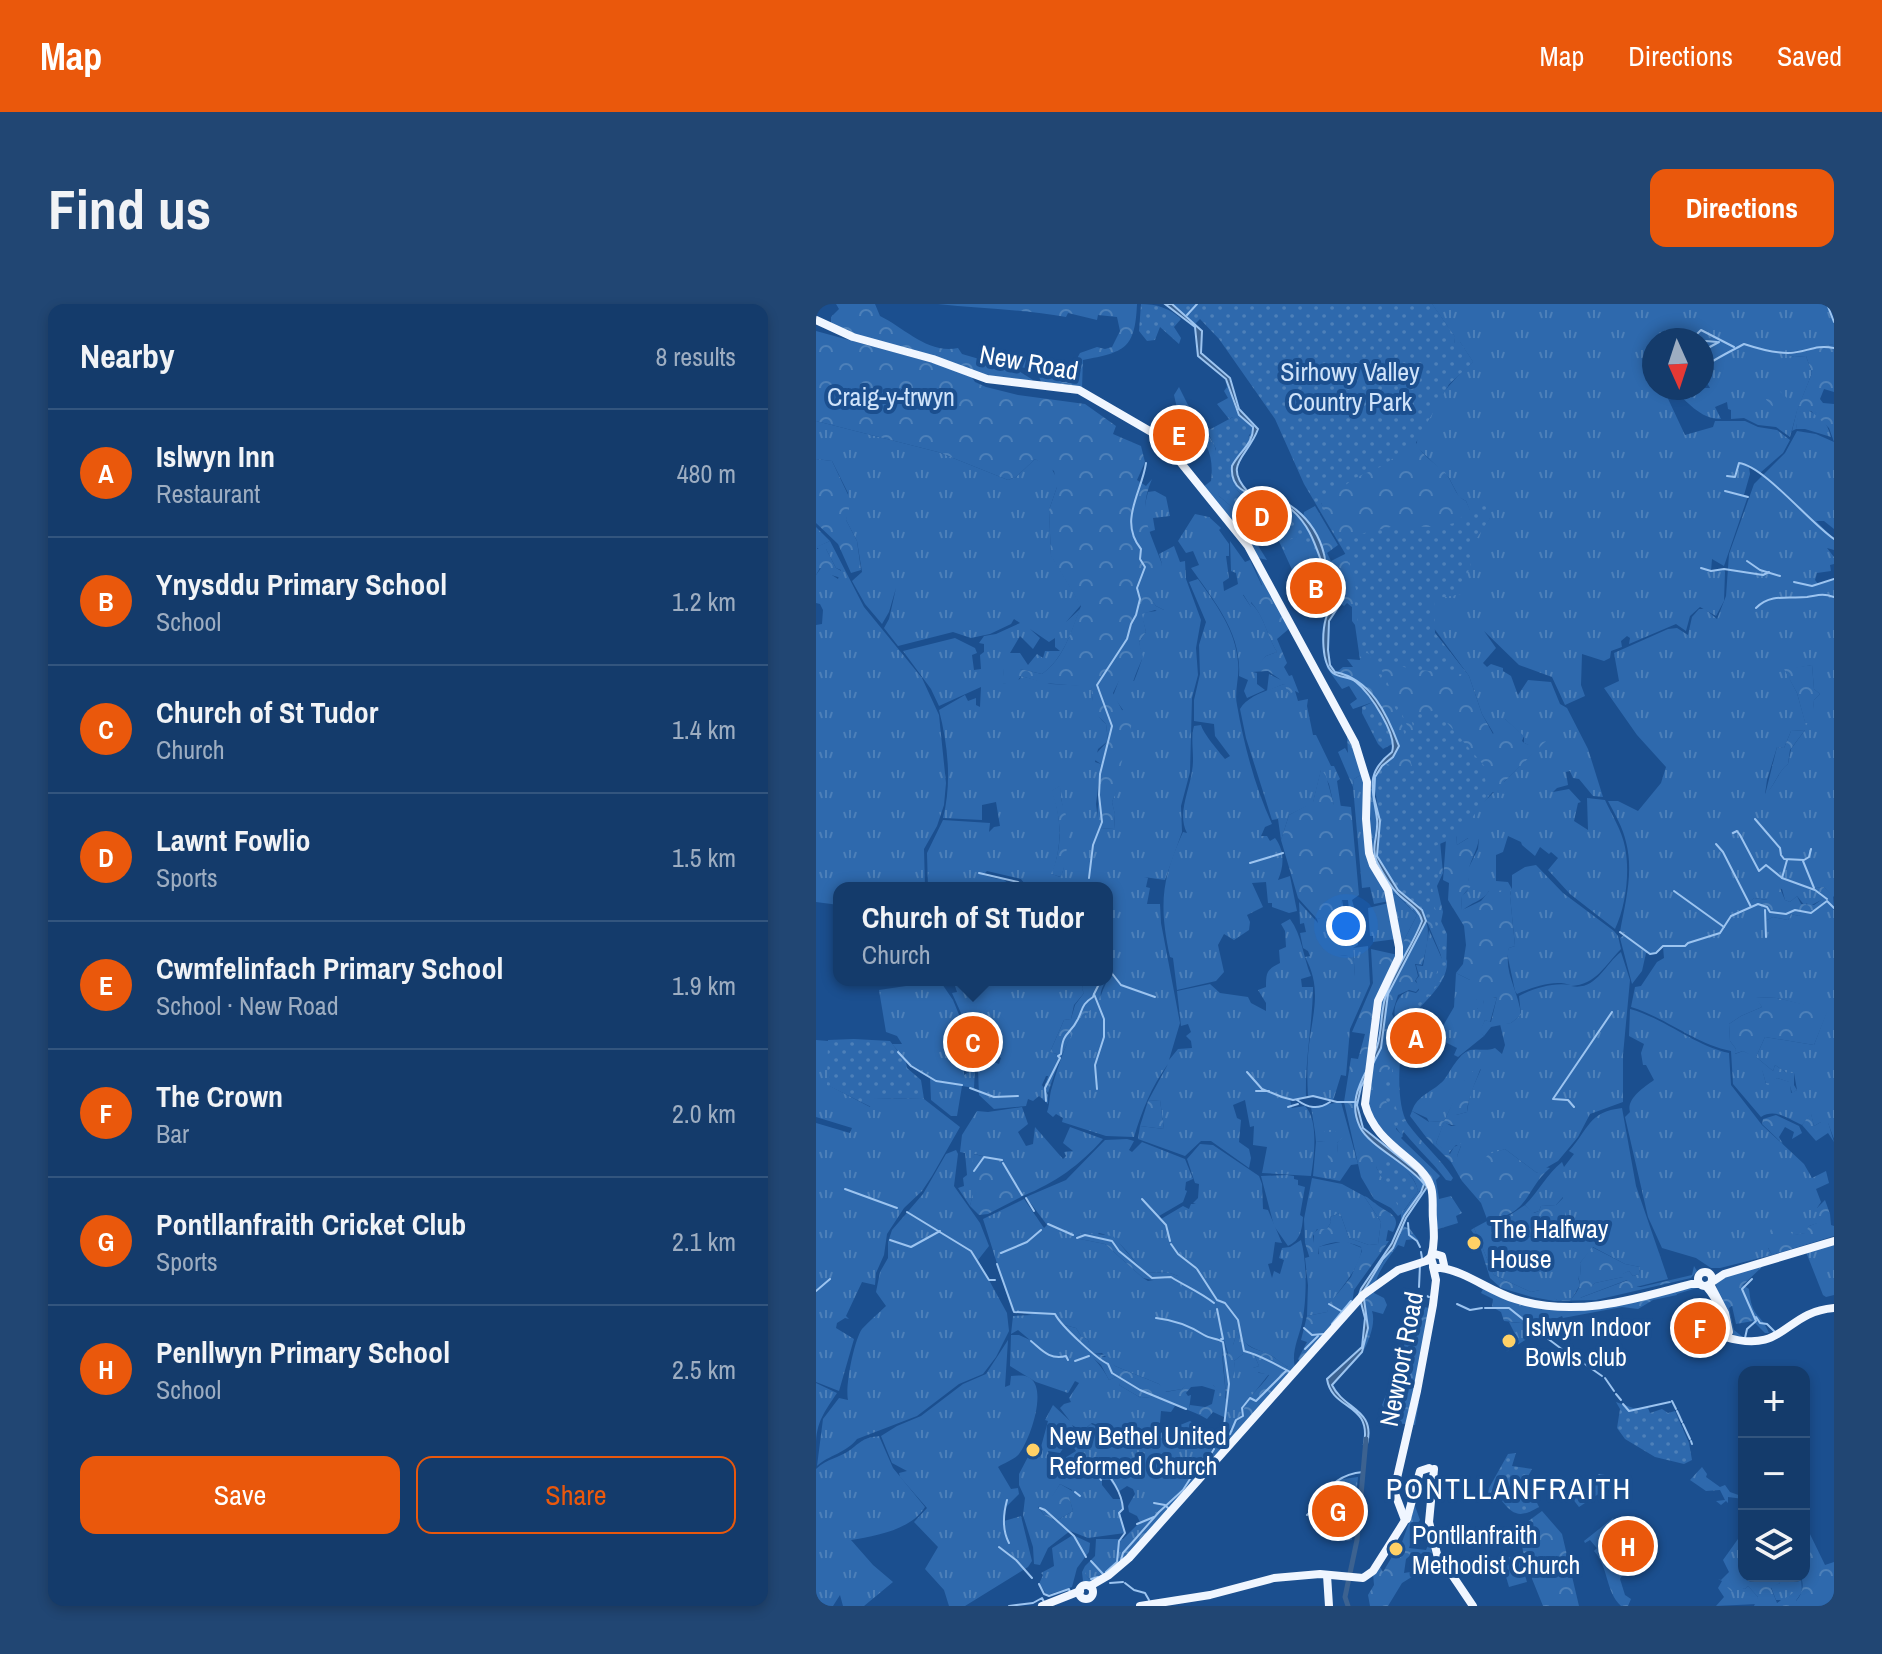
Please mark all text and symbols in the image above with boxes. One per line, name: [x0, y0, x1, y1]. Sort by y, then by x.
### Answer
text: Map: [40, 31, 102, 82]
text: Map: [1540, 37, 1584, 75]
text: Directions: [1628, 37, 1733, 75]
text: Saved: [1777, 37, 1842, 75]
button: Directions: [1650, 169, 1834, 247]
text: Find us: [48, 171, 211, 246]
north arrow: [1642, 328, 1714, 400]
text: Nearby: [80, 333, 175, 379]
street label: New Road: [977, 336, 1081, 388]
text: 8 results: [655, 339, 736, 374]
park label: Sirhowy Valley Country Park: [1280, 354, 1420, 419]
park label: Craig-y-trwyn: [827, 379, 955, 414]
pin: E: [1153, 405, 1205, 465]
text: Islwyn Inn: [156, 436, 275, 476]
text: A: [98, 456, 114, 491]
text: 480 m: [677, 456, 736, 491]
text: Restaurant: [156, 476, 260, 511]
pin: D: [1236, 486, 1288, 546]
pin: B: [1290, 558, 1342, 618]
text: Ynysddu Primary School: [156, 564, 447, 604]
text: B: [98, 584, 114, 619]
text: 1.2 km: [672, 584, 736, 619]
text: School: [156, 604, 221, 639]
text: Church of St Tudor: [156, 692, 378, 732]
text: C: [98, 712, 114, 747]
text: 1.4 km: [672, 712, 736, 747]
text: Church: [156, 732, 225, 767]
text: Lawnt Fowlio: [156, 820, 311, 860]
text: D: [98, 840, 114, 875]
text: 1.5 km: [672, 840, 736, 875]
text: Sports: [156, 860, 218, 895]
popup: [833, 882, 1113, 986]
text: Church of St Tudor: [862, 897, 1084, 937]
your location: [1326, 906, 1366, 946]
text: Church: [862, 937, 931, 972]
text: Cwmfelinfach Primary School: [156, 948, 503, 988]
text: E: [99, 968, 113, 1003]
text: 1.9 km: [672, 968, 736, 1003]
text: School · New Road: [156, 988, 339, 1023]
pin: A: [1390, 1008, 1442, 1068]
pin: C: [947, 1012, 999, 1072]
text: The Crown: [156, 1076, 283, 1116]
text: F: [99, 1096, 113, 1131]
text: 2.0 km: [672, 1096, 736, 1131]
text: Bar: [156, 1116, 189, 1151]
text: Pontllanfraith Cricket Club: [156, 1204, 466, 1244]
place label: The Halfway House: [1490, 1211, 1609, 1276]
text: G: [98, 1224, 114, 1259]
text: 2.1 km: [672, 1224, 736, 1259]
marker: The Halfway House: [1465, 1234, 1483, 1252]
text: Sports: [156, 1244, 218, 1279]
street label: Newport Road: [1371, 1289, 1431, 1429]
pin: F: [1674, 1298, 1726, 1358]
place label: Islwyn Indoor Bowls club: [1525, 1309, 1651, 1374]
text: Penllwyn Primary School: [156, 1332, 450, 1372]
marker: Islwyn Indoor Bowls club: [1500, 1332, 1518, 1350]
text: H: [98, 1352, 114, 1387]
text: 2.5 km: [672, 1352, 736, 1387]
map controls: [1738, 1366, 1810, 1582]
button: +: [1738, 1366, 1810, 1438]
text: School: [156, 1372, 221, 1407]
place label: New Bethel United Reformed Church: [1049, 1418, 1227, 1483]
button: −: [1738, 1438, 1810, 1510]
marker: New Bethel United Reformed Church: [1024, 1441, 1042, 1459]
button: Save: [80, 1456, 400, 1534]
button: Share: [416, 1456, 736, 1534]
district label: PONTLLANFRAITH: [1386, 1468, 1632, 1508]
pin: G: [1312, 1481, 1364, 1541]
button: layers: [1738, 1510, 1810, 1582]
pin: H: [1602, 1516, 1654, 1576]
place label: Pontllanfraith Methodist Church: [1412, 1517, 1580, 1582]
marker: Pontllanfraith Methodist Church: [1387, 1540, 1405, 1558]

